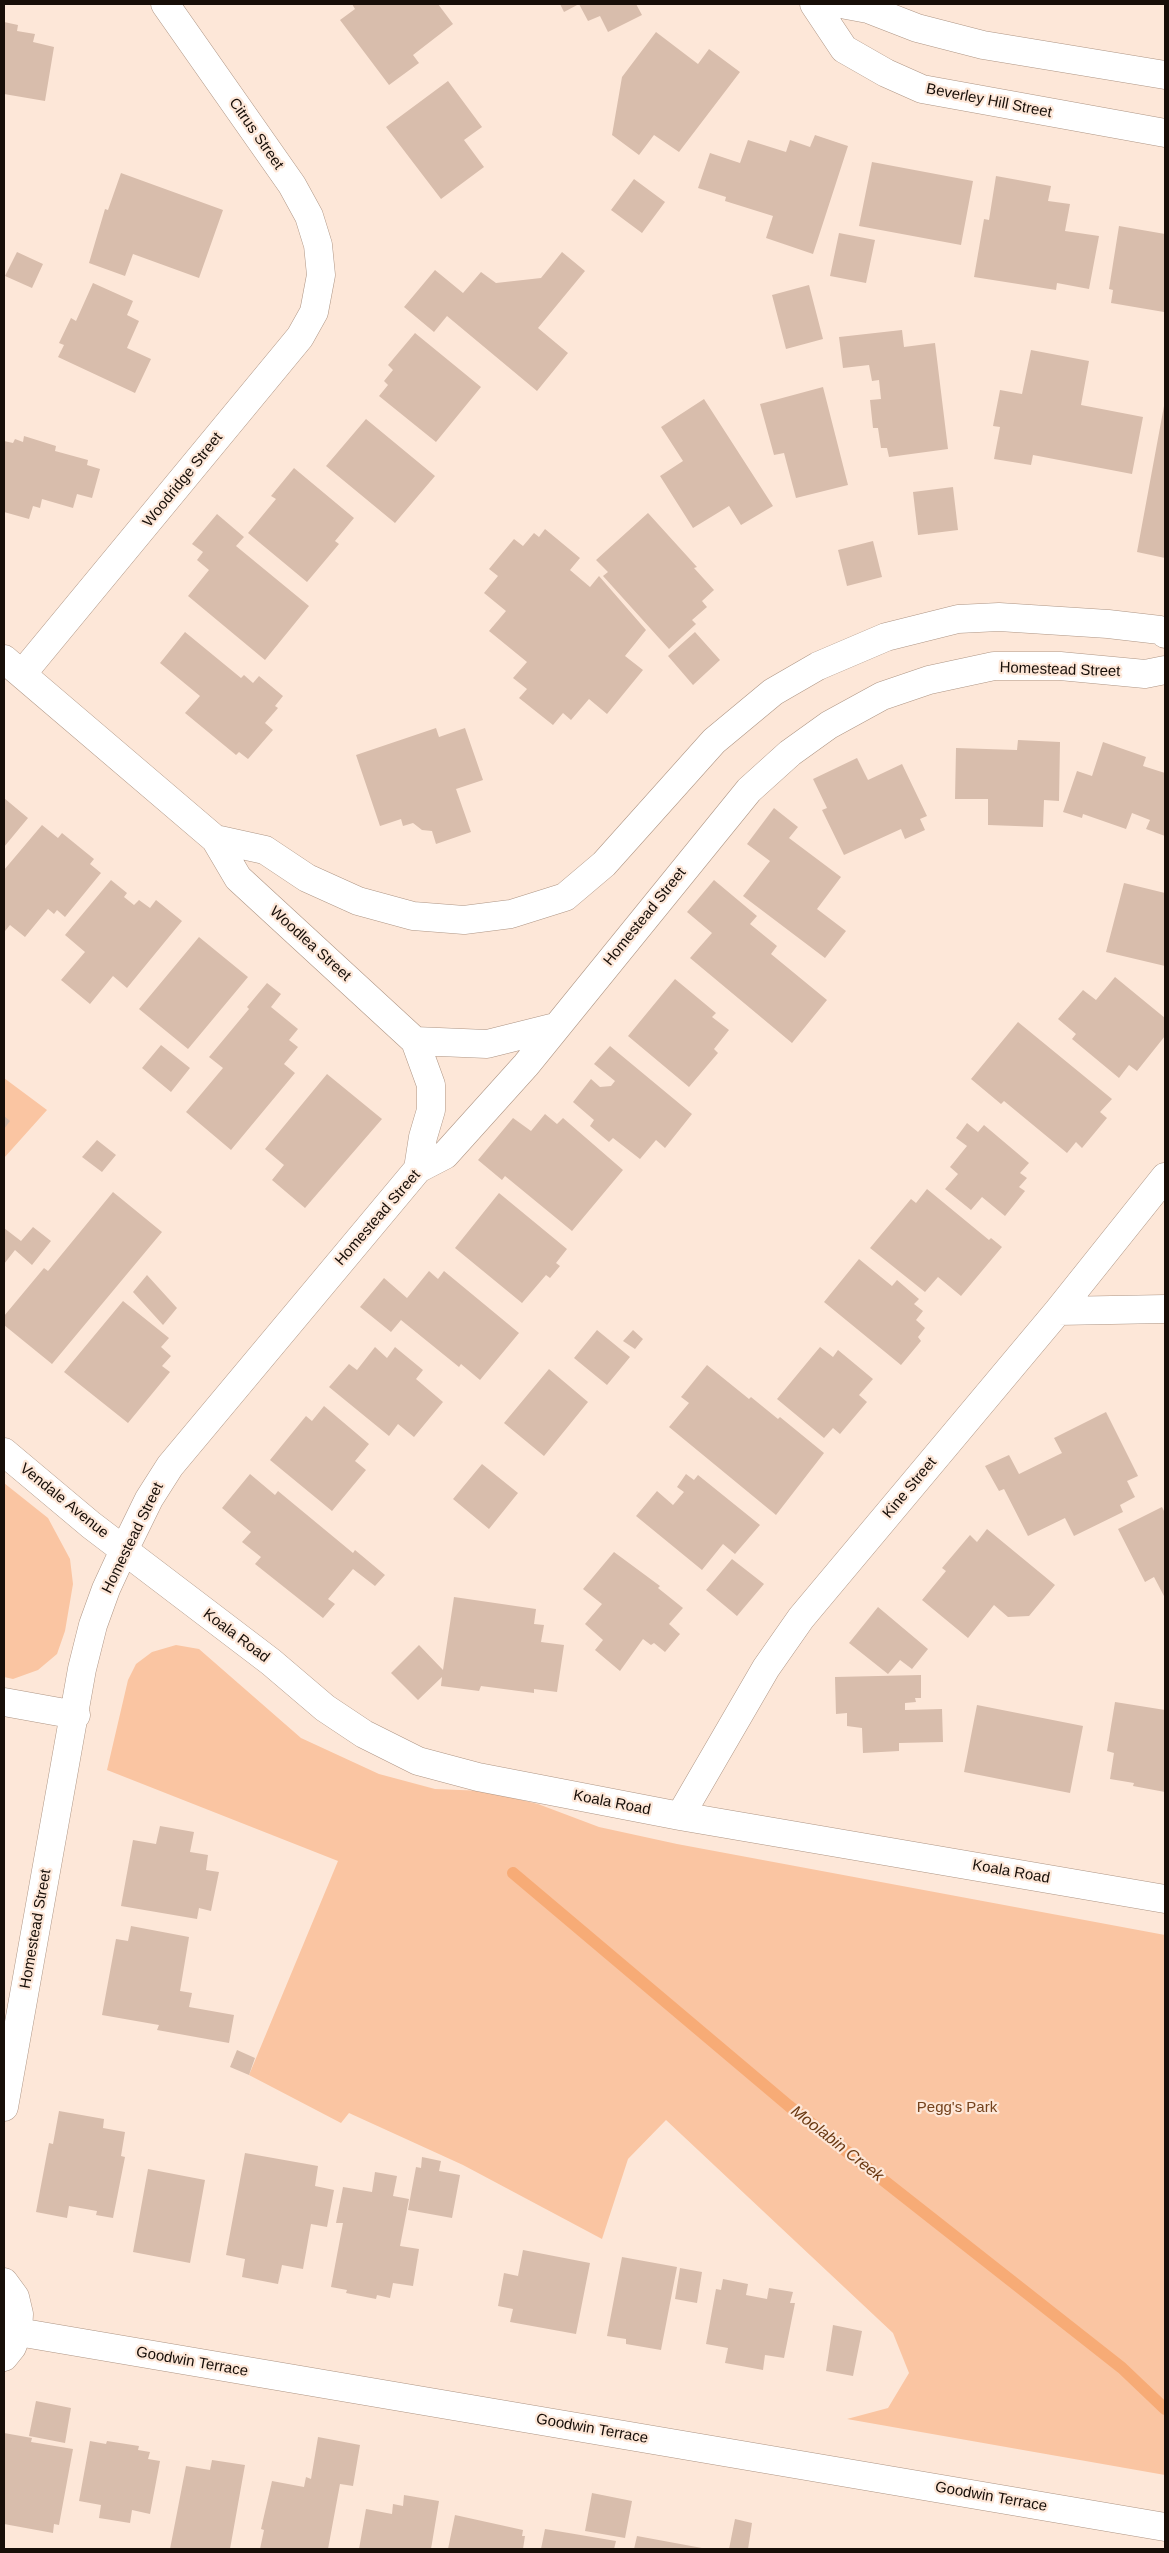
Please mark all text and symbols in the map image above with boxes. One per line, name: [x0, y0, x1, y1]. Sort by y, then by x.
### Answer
street label: Beverley Hill Street: [925, 80, 1053, 122]
street label: Citrus Street: [225, 95, 287, 173]
street label: Woodridge Street: [139, 429, 227, 531]
street label: Homestead Street: [999, 659, 1121, 681]
street label: Homestead Street: [600, 864, 690, 970]
street label: Woodlea Street: [266, 903, 354, 985]
street label: Homestead Street: [332, 1166, 424, 1270]
street label: Kine Street: [879, 1454, 941, 1522]
street label: Vendale Avenue: [16, 1460, 112, 1542]
street label: Homestead Street: [98, 1480, 168, 1596]
street label: Koala Road: [199, 1605, 273, 1667]
street label: Koala Road: [572, 1787, 652, 1819]
street label: Koala Road: [971, 1856, 1051, 1888]
street label: Homestead Street: [17, 1868, 55, 1990]
park label: Pegg's Park: [917, 2099, 997, 2117]
water label: Moolabin Creek: [787, 2102, 887, 2186]
street label: Goodwin Terrace: [135, 2343, 249, 2381]
street label: Goodwin Terrace: [535, 2410, 649, 2448]
street label: Goodwin Terrace: [934, 2478, 1048, 2516]

